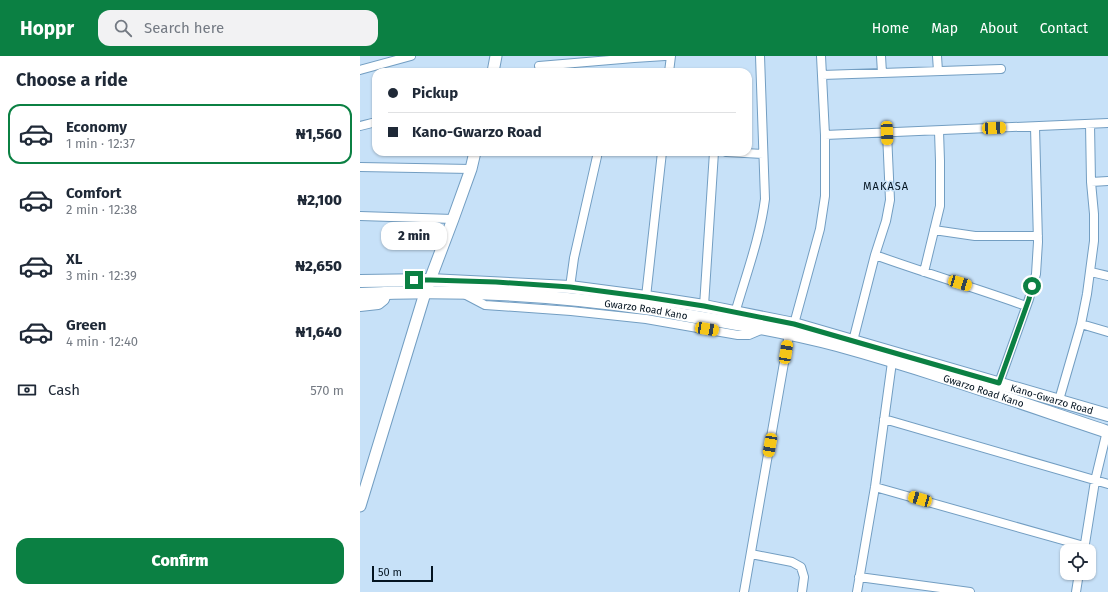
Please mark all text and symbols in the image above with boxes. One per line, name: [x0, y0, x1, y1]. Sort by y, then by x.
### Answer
search box: [98, 10, 378, 46]
text: Hoppr: [20, 17, 74, 40]
icon: search: [112, 17, 134, 39]
text: Search here: [144, 19, 224, 37]
text: Home: [872, 20, 909, 37]
text: Map: [931, 20, 958, 37]
text: About: [980, 20, 1018, 37]
text: Contact: [1040, 20, 1088, 37]
text: Choose a ride: [16, 69, 128, 91]
text: Pickup: [412, 84, 458, 102]
icon: car: [18, 116, 54, 152]
text: Economy: [66, 118, 127, 136]
car: [881, 121, 893, 145]
car: [982, 121, 1006, 135]
text: Kano-Gwarzo Road: [412, 123, 542, 141]
text: ₦1,560: [296, 125, 342, 143]
text: 1 min · 12:37: [66, 136, 135, 151]
district label: MAKASA: [863, 180, 909, 193]
icon: car: [18, 182, 54, 218]
text: Comfort: [66, 184, 122, 202]
text: ₦2,100: [297, 191, 342, 209]
text: 2 min · 12:38: [66, 202, 137, 217]
callout: 2 min: [381, 222, 447, 250]
text: 2 min: [398, 228, 430, 243]
icon: car: [18, 248, 54, 284]
text: XL: [66, 250, 82, 268]
text: ₦2,650: [295, 257, 342, 275]
text: 3 min · 12:39: [66, 268, 137, 283]
route end: [405, 271, 423, 289]
car: [947, 274, 973, 292]
route start: [1023, 277, 1041, 295]
street label: Gwarzo Road Kano: [604, 298, 689, 323]
icon: car: [18, 314, 54, 350]
text: Green: [66, 316, 106, 334]
car: [694, 321, 720, 337]
text: ₦1,640: [296, 323, 342, 341]
text: 4 min · 12:40: [66, 334, 138, 349]
car: [778, 339, 794, 365]
street label: Gwarzo Road Kano: [942, 372, 1025, 410]
icon: cash: [16, 379, 38, 401]
text: Cash: [48, 381, 80, 399]
street label: Kano-Gwarzo Road: [1009, 382, 1095, 417]
text: 570 m: [310, 383, 344, 398]
car: [762, 432, 778, 458]
car: [907, 490, 933, 508]
button: Confirm: [16, 538, 344, 584]
map controls: [1060, 544, 1096, 580]
button: locate: [1060, 544, 1096, 580]
scale bar: [372, 564, 433, 583]
text: 50 m: [378, 566, 402, 579]

